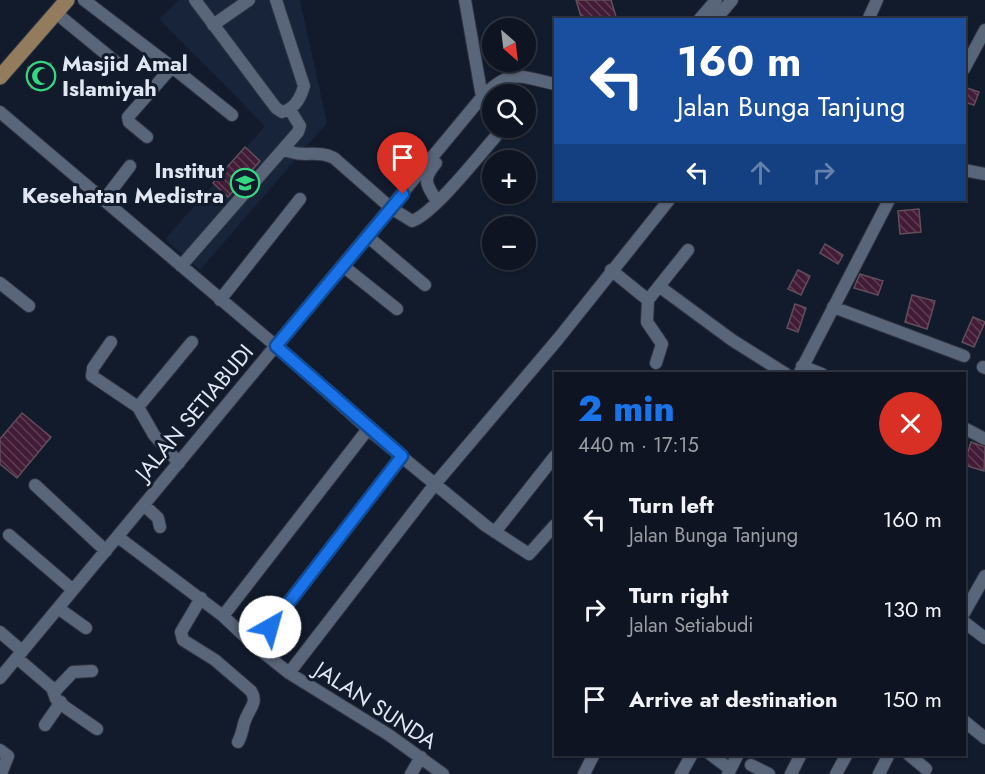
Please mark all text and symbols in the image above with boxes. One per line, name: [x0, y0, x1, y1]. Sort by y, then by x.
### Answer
north arrow: [482, 18, 536, 72]
map controls: [482, 18, 536, 270]
text: 160 m: [677, 31, 801, 92]
icon: left: [578, 42, 656, 120]
place label: Masjid Amal Islamiyah: [62, 47, 188, 104]
mosque icon: Masjid Amal Islamiyah: [25, 60, 57, 92]
button: search: [482, 84, 536, 138]
text: Jalan Bunga Tanjung: [677, 87, 905, 126]
pin: [377, 132, 428, 194]
icon: arrive: [386, 141, 419, 174]
button: +: [482, 150, 536, 204]
place label: Institut Kesehatan Medistra: [22, 154, 224, 211]
icon: left: [681, 156, 714, 189]
icon: ahead: [744, 156, 777, 189]
icon: right: [807, 156, 840, 189]
school or university icon: Institut Kesehatan Medistra: [229, 167, 261, 199]
button: −: [482, 216, 536, 270]
street label: JALAN SETIABUDI: [125, 337, 261, 489]
text: 2 min: [578, 382, 675, 434]
button: close: [879, 392, 942, 455]
text: 440 m · 17:15: [578, 431, 699, 460]
text: Turn left: [629, 489, 714, 521]
icon: left: [578, 503, 611, 536]
text: 160 m: [882, 503, 942, 535]
text: Jalan Bunga Tanjung: [629, 521, 798, 550]
text: Turn right: [629, 579, 729, 611]
icon: right: [578, 593, 611, 626]
text: 130 m: [883, 593, 942, 625]
position arrow: [238, 595, 302, 659]
text: Jalan Setiabudi: [629, 611, 754, 640]
street label: JALAN SUNDA: [306, 652, 444, 757]
icon: arrive: [578, 683, 611, 716]
text: Arrive at destination: [629, 683, 838, 715]
text: 150 m: [883, 683, 942, 715]

